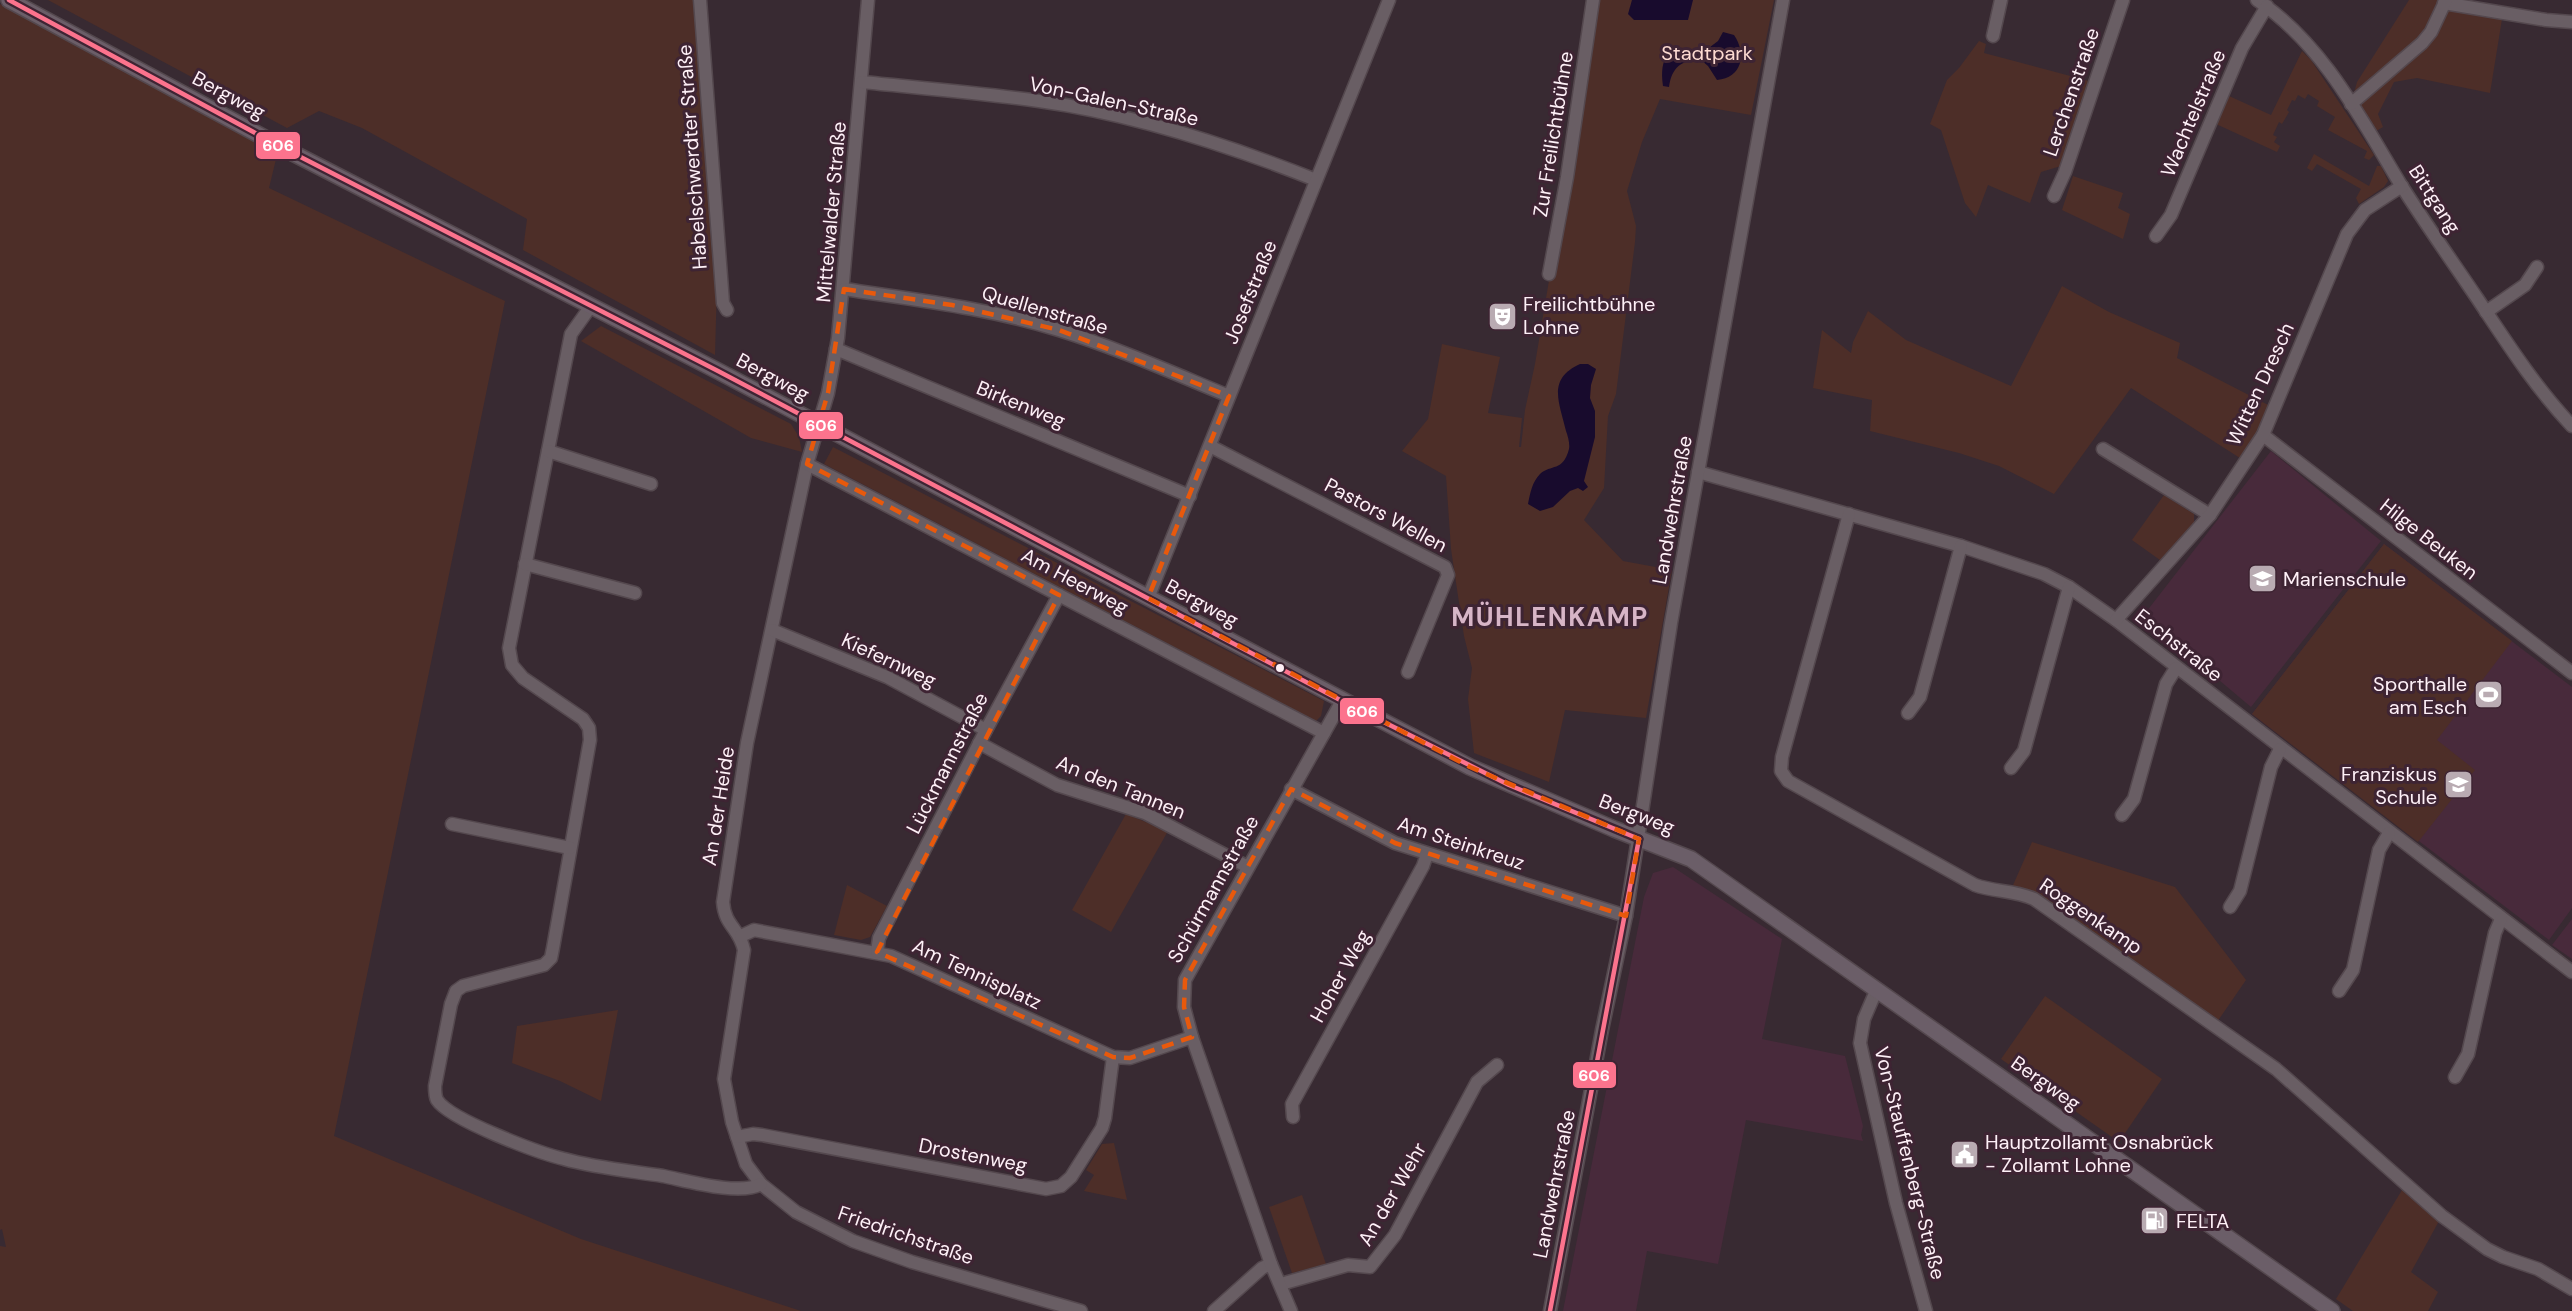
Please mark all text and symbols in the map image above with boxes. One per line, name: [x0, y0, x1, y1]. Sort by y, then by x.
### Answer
street label: Lerchenstraße: [2037, 24, 2105, 160]
park label: Stadtpark: [1661, 40, 1753, 66]
street label: Habelschwerdter Straße: [671, 44, 713, 270]
street label: Wachtelstraße: [2155, 46, 2231, 180]
street label: Zur Freilichtbühne: [1527, 49, 1579, 219]
street label: Bergweg: [188, 65, 270, 125]
street label: Von-Galen-Straße: [1027, 70, 1201, 132]
street label: Mittelwalder Straße: [810, 120, 852, 304]
line badge: 606: [255, 131, 301, 160]
text: 606: [262, 135, 294, 156]
street label: Bittgang: [2403, 160, 2467, 238]
street label: Josefstraße: [1217, 236, 1283, 348]
street label: Quellenstraße: [979, 280, 1111, 340]
place label: Freilichtbühne Lohne: [1523, 291, 1655, 340]
theatre icon: Freilichtbühne Lohne: [1486, 300, 1518, 332]
street label: Witten Dresch: [2220, 318, 2300, 450]
street label: Bergweg: [732, 347, 814, 407]
street label: Birkenweg: [973, 374, 1069, 434]
line badge: 606: [798, 411, 844, 440]
text: 606: [805, 415, 837, 436]
street label: Landwehrstraße: [1646, 434, 1698, 586]
street label: Pastors Wellen: [1320, 472, 1452, 558]
street label: Hilge Beuken: [2375, 493, 2483, 585]
street label: Am Heerweg: [1017, 542, 1133, 620]
school or university icon: Marienschule: [2246, 563, 2278, 595]
place label: Marienschule: [2283, 566, 2406, 592]
street label: Bergweg: [1161, 573, 1243, 633]
district label: MÜHLENKAMP: [1451, 600, 1649, 634]
street label: Eschstraße: [2130, 603, 2228, 687]
street label: Kiefernweg: [837, 627, 941, 693]
unlabelled marker: [1274, 662, 1286, 674]
place label: Sporthalle am Esch: [2373, 671, 2467, 720]
sports icon: Sporthalle am Esch: [2472, 679, 2504, 711]
street label: Lückmannstraße: [900, 688, 994, 838]
line badge: 606: [1339, 697, 1385, 725]
text: 606: [1346, 701, 1378, 722]
street label: An der Heide: [696, 745, 740, 867]
street label: An den Tannen: [1053, 749, 1189, 825]
place label: Franziskus Schule: [2341, 761, 2437, 810]
school or university icon: Franziskus Schule: [2442, 769, 2474, 801]
street label: Bergweg: [1595, 788, 1679, 840]
street label: Am Steinkreuz: [1394, 810, 1528, 876]
street label: Schürmannstraße: [1162, 811, 1264, 967]
street label: Roggenkamp: [2035, 872, 2147, 960]
street label: Hoher Weg: [1304, 925, 1376, 1027]
street label: Am Tennisplatz: [908, 933, 1046, 1015]
street label: Von-Stauffenberg-Straße: [1868, 1044, 1952, 1282]
street label: Bergweg: [2006, 1050, 2086, 1116]
line badge: 606: [1572, 1061, 1617, 1089]
text: 606: [1578, 1065, 1610, 1086]
street label: Landwehrstraße: [1527, 1108, 1581, 1260]
place label: Hauptzollamt Osnabrück - Zollamt Lohne: [1985, 1129, 2214, 1178]
street label: Drostenweg: [917, 1132, 1029, 1178]
street label: An der Wehr: [1352, 1138, 1432, 1250]
public building icon: Hauptzollamt Osnabrück - Zollamt Lohne: [1948, 1138, 1980, 1170]
street label: Friedrichstraße: [835, 1200, 977, 1270]
fuel station icon: FELTA: [2139, 1205, 2171, 1237]
place label: FELTA: [2176, 1208, 2229, 1234]

